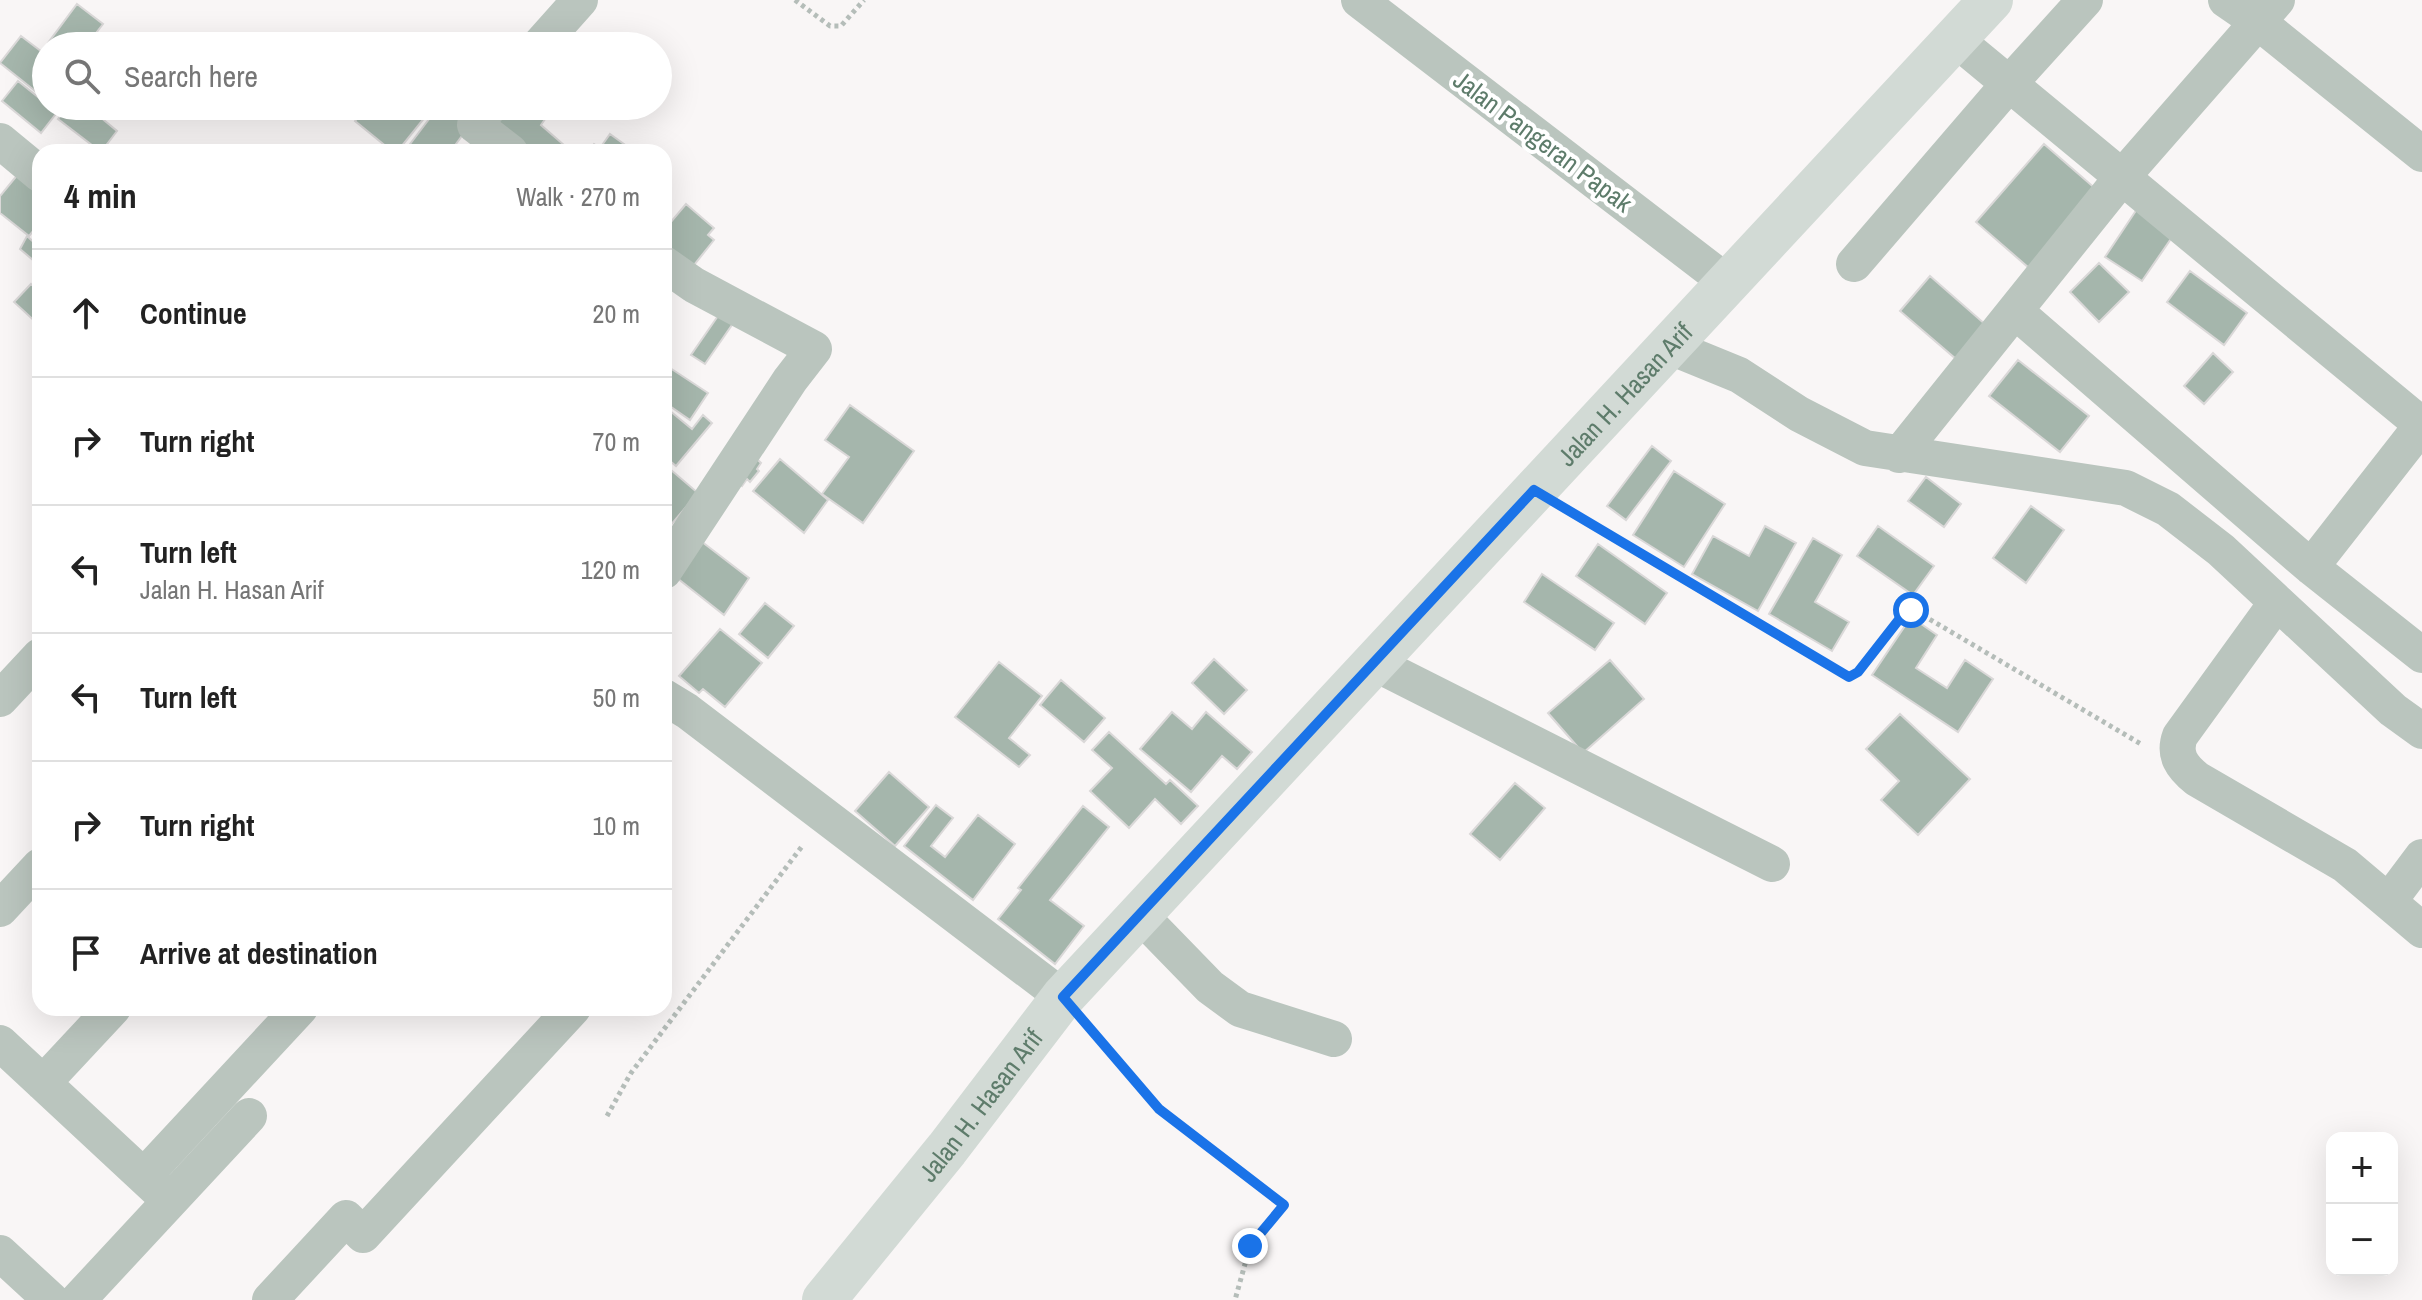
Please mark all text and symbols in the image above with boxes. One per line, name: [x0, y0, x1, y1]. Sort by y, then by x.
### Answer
search box: [32, 32, 672, 120]
icon: search: [60, 54, 104, 98]
text: Search here: [124, 56, 258, 96]
street label: Jalan Pangeran Papak: [1446, 62, 1640, 220]
text: 4 min: [64, 173, 137, 219]
text: Walk · 270 m: [516, 179, 640, 214]
icon: ahead: [64, 291, 108, 335]
text: Continue: [140, 293, 247, 333]
text: 20 m: [593, 296, 640, 331]
street label: Jalan H. Hasan Arif: [1549, 315, 1700, 473]
icon: right: [64, 419, 108, 463]
text: Turn right: [140, 421, 254, 461]
text: 70 m: [593, 424, 640, 459]
text: Turn left: [140, 532, 237, 572]
icon: left: [64, 547, 108, 591]
text: 120 m: [581, 552, 640, 587]
text: Jalan H. Hasan Arif: [140, 572, 324, 607]
route start: [1893, 592, 1929, 628]
icon: left: [64, 675, 108, 719]
text: Turn left: [140, 677, 237, 717]
text: 50 m: [593, 680, 640, 715]
icon: right: [64, 803, 108, 847]
text: Turn right: [140, 805, 254, 845]
text: 10 m: [593, 808, 640, 843]
icon: arrive: [64, 931, 108, 975]
text: Arrive at destination: [140, 933, 378, 973]
street label: Jalan H. Hasan Arif: [910, 1021, 1050, 1188]
map controls: [2326, 1132, 2398, 1276]
button: +: [2326, 1132, 2398, 1204]
button: −: [2326, 1204, 2398, 1276]
route end: [1232, 1228, 1268, 1264]

